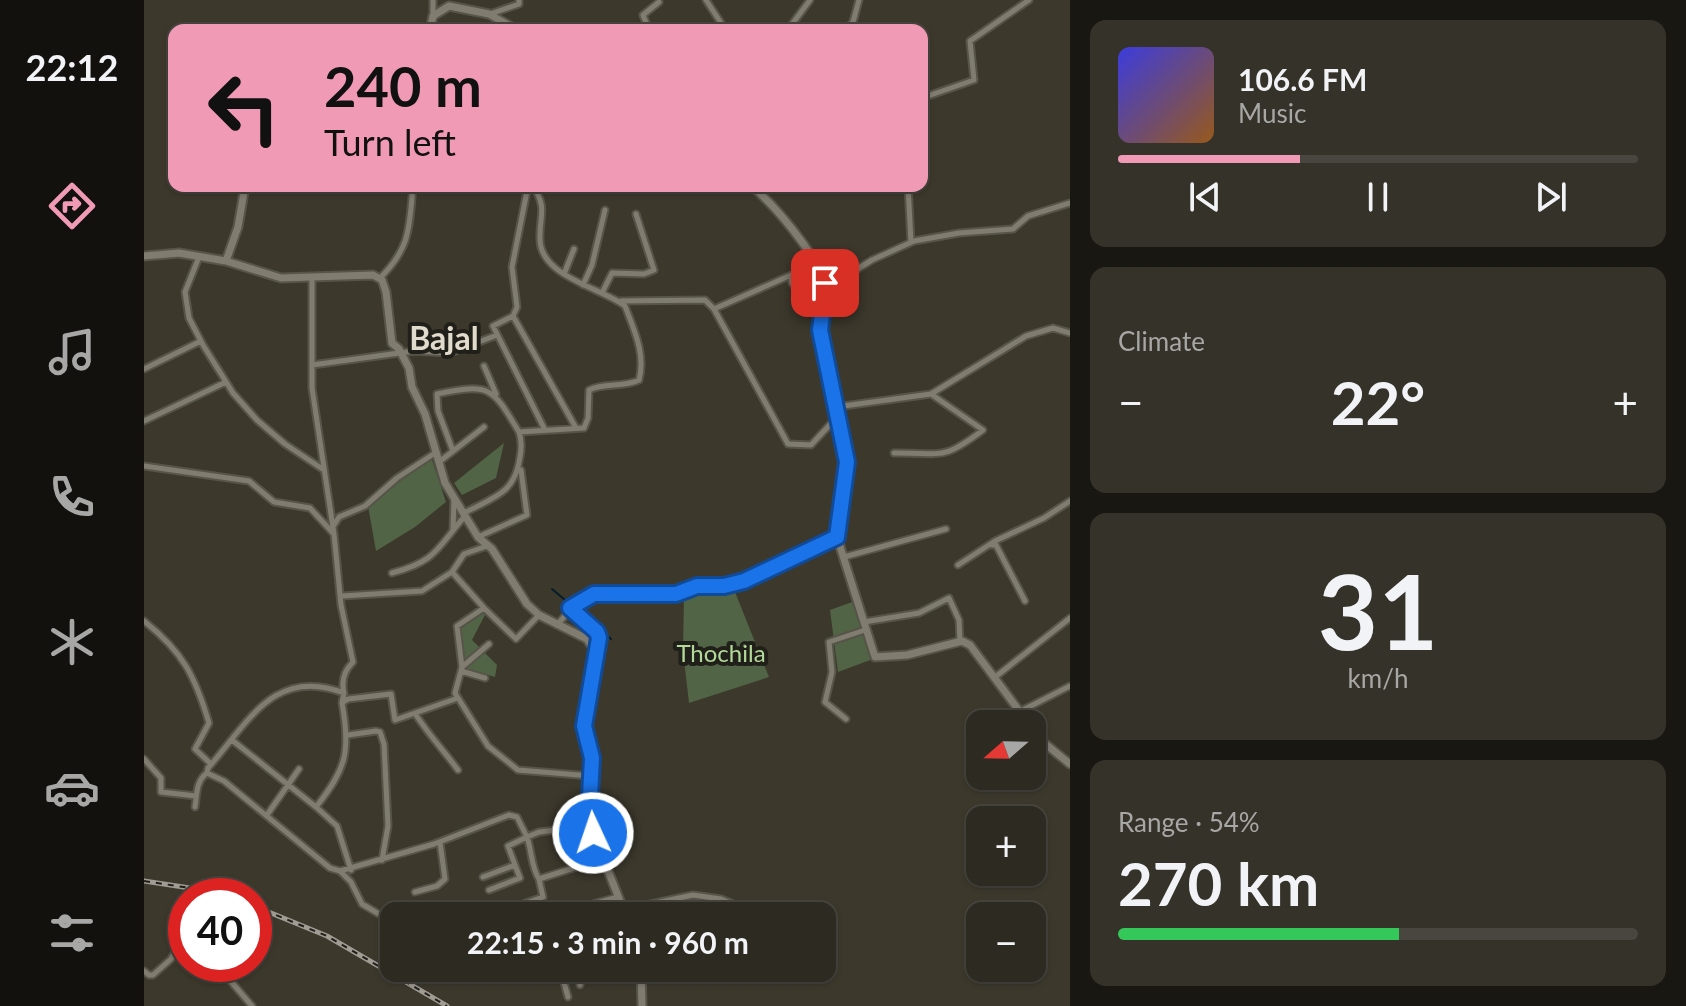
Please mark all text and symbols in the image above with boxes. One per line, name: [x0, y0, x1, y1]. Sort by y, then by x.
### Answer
text: 22:12: [26, 45, 118, 89]
text: 240 m: [324, 52, 482, 119]
icon: left: [192, 56, 296, 160]
text: 106.6 FM: [1238, 61, 1367, 97]
text: Music: [1238, 97, 1306, 129]
text: Turn left: [324, 120, 456, 164]
icon: previous: [1183, 175, 1227, 219]
icon: pause: [1356, 175, 1400, 219]
icon: next: [1529, 175, 1573, 219]
icon: directions: [44, 178, 100, 234]
pin: [791, 249, 859, 317]
icon: arrive: [803, 261, 847, 305]
district label: Bajal: [409, 318, 479, 357]
icon: music: [44, 324, 100, 380]
text: Climate: [1118, 325, 1205, 357]
text: 22°: [1331, 366, 1425, 438]
text: −: [1118, 376, 1144, 428]
text: +: [1612, 376, 1638, 428]
icon: phone: [44, 469, 100, 525]
text: 31: [1318, 547, 1438, 672]
icon: climate: [44, 614, 100, 670]
park label: Thochila: [676, 638, 766, 667]
text: km/h: [1348, 662, 1408, 694]
north arrow: [966, 710, 1046, 790]
map controls: [966, 710, 1046, 982]
icon: car: [44, 760, 100, 816]
position arrow: [551, 791, 635, 875]
button: +: [966, 806, 1046, 886]
text: Range · 54%: [1118, 806, 1260, 838]
text: 270 km: [1118, 847, 1319, 919]
speed limit sign: 40: [168, 878, 272, 982]
button: −: [966, 902, 1046, 982]
icon: filters: [44, 905, 100, 961]
text: 22:15 · 3 min · 960 m: [467, 924, 749, 960]

